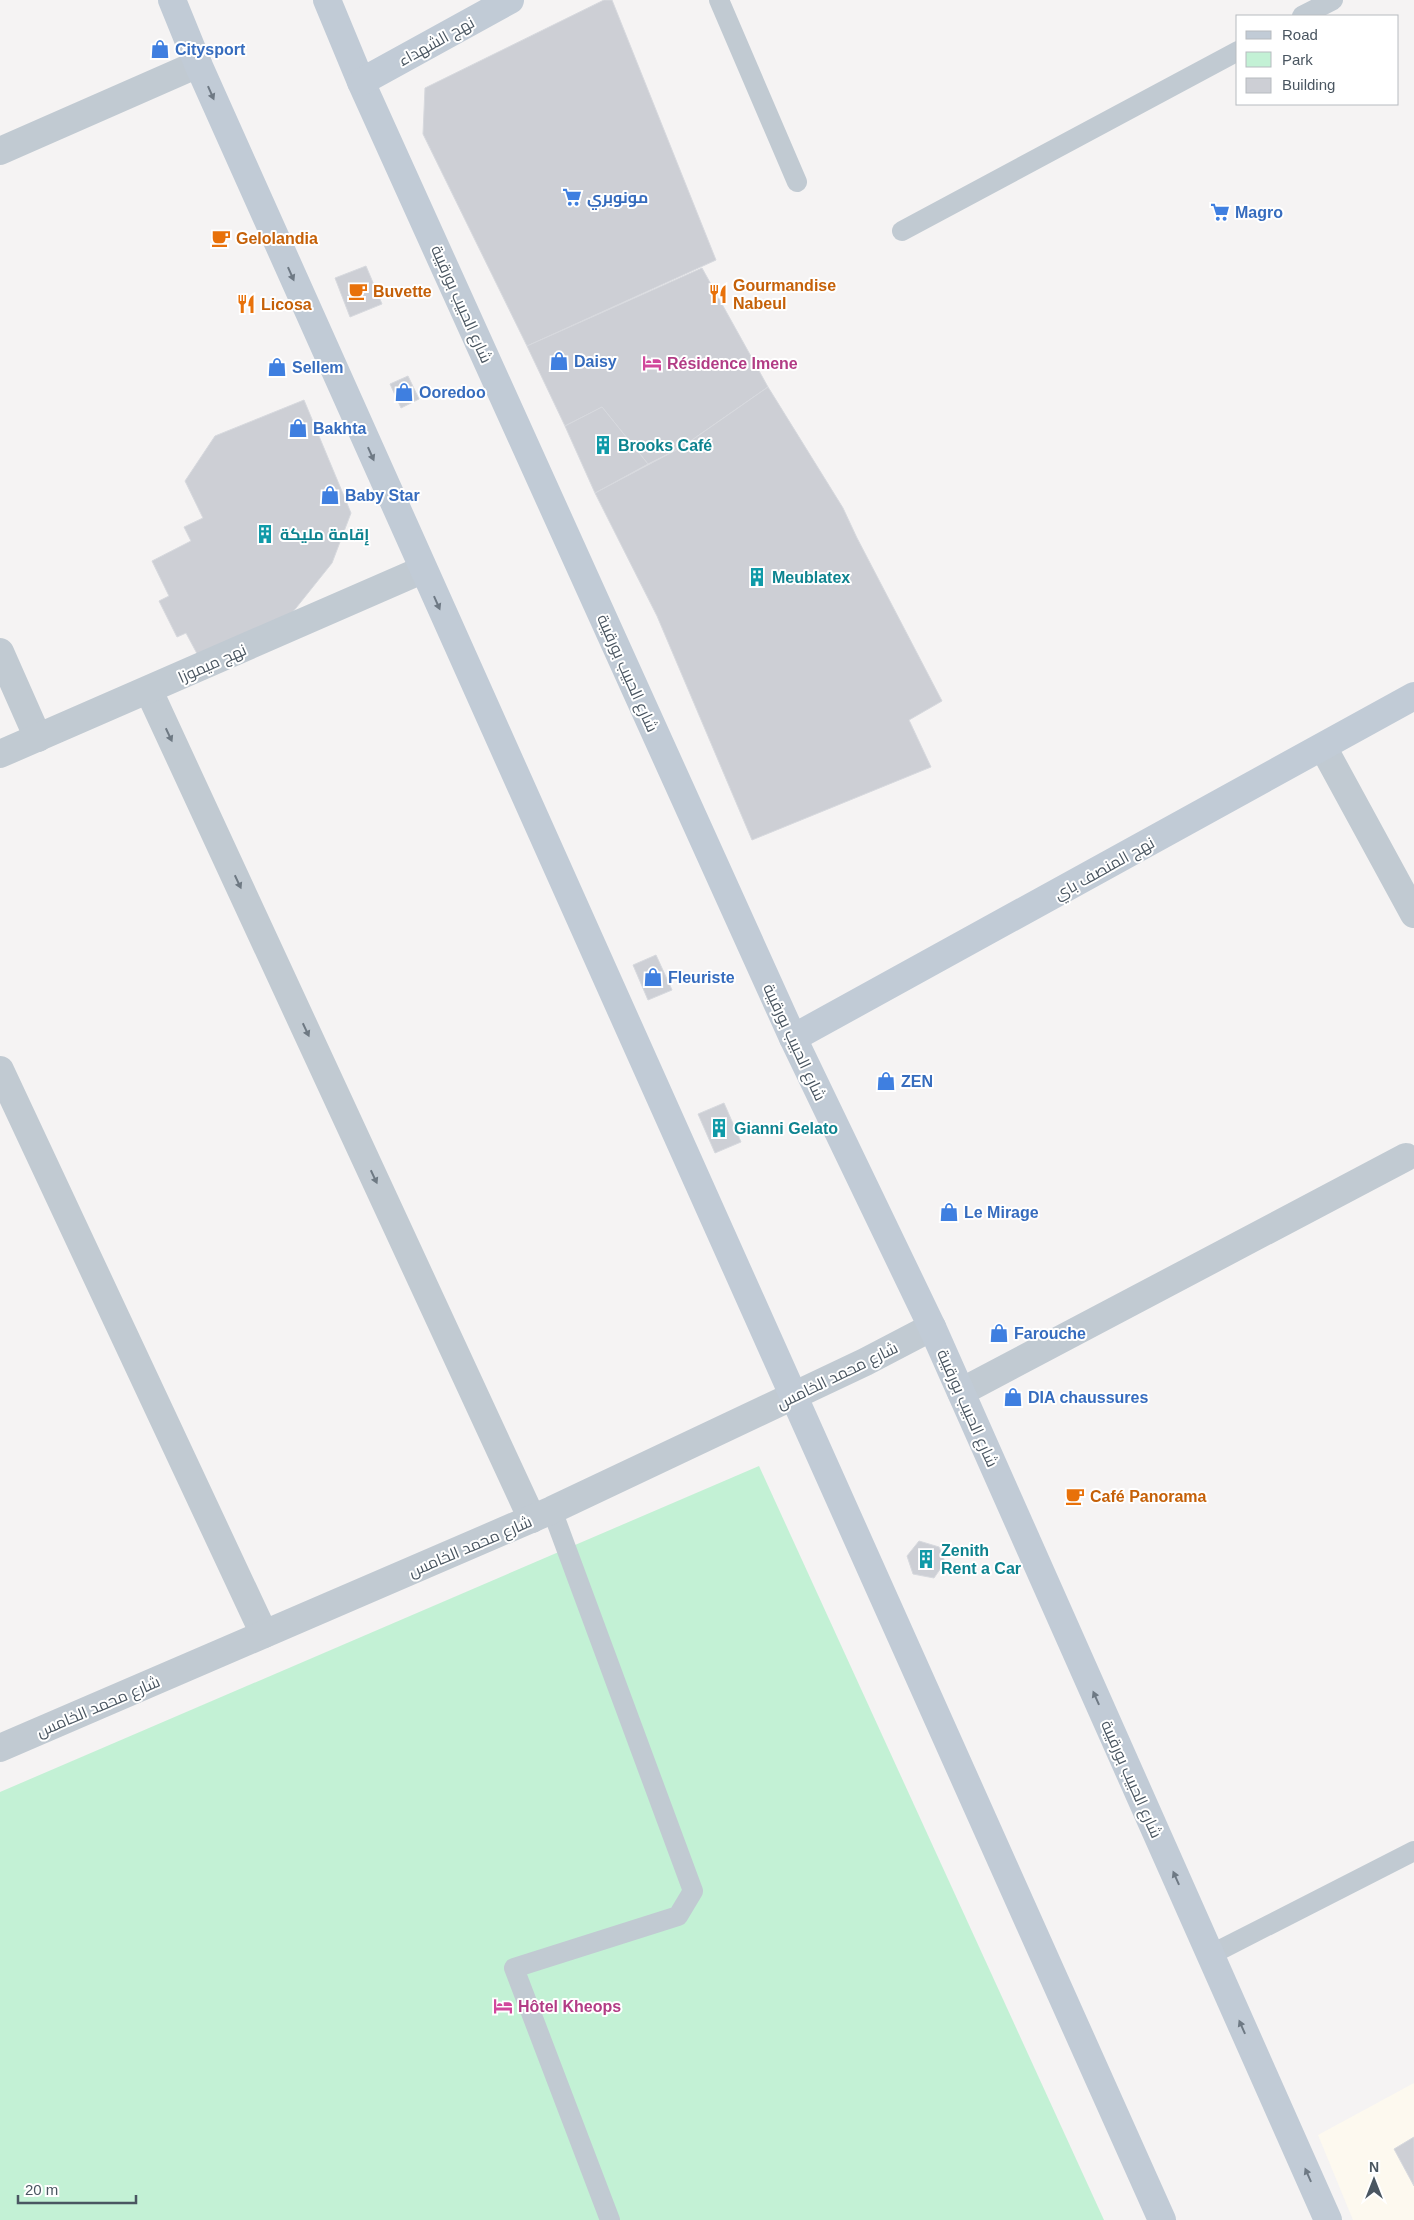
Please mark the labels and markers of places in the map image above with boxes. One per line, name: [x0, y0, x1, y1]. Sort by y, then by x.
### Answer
shop icon: Citysport: [149, 38, 171, 60]
place label: Citysport: [175, 41, 246, 58]
supermarket icon: مونوبري: [561, 186, 583, 208]
place label: مونوبري: [587, 189, 648, 210]
supermarket icon: Magro: [1209, 201, 1231, 223]
place label: Magro: [1235, 204, 1283, 221]
cafe icon: Gelolandia: [210, 227, 232, 249]
place label: Gelolandia: [236, 230, 318, 247]
place label: Gourmandise Nabeul: [733, 277, 836, 312]
cafe icon: Buvette: [347, 280, 369, 302]
place label: Buvette: [373, 283, 432, 300]
restaurant icon: Gourmandise Nabeul: [707, 283, 729, 305]
restaurant icon: Licosa: [235, 293, 257, 315]
place label: Licosa: [261, 296, 312, 313]
shop icon: Daisy: [548, 350, 570, 372]
hotel icon: Résidence Imene: [641, 352, 663, 374]
place label: Daisy: [574, 353, 617, 370]
place label: Résidence Imene: [667, 355, 798, 372]
shop icon: Sellem: [266, 356, 288, 378]
place label: Sellem: [292, 359, 344, 376]
shop icon: Ooredoo: [393, 381, 415, 403]
place label: Ooredoo: [419, 384, 486, 401]
shop icon: Bakhta: [287, 417, 309, 439]
place label: Bakhta: [313, 420, 366, 437]
building icon: Brooks Café: [592, 434, 614, 456]
place label: Brooks Café: [618, 437, 712, 454]
shop icon: Baby Star: [319, 484, 341, 506]
place label: Baby Star: [345, 487, 420, 504]
building icon: إقامة مليكة: [254, 523, 276, 545]
place label: إقامة مليكة: [280, 526, 369, 546]
building icon: Meublatex: [746, 566, 768, 588]
place label: Meublatex: [772, 569, 850, 586]
shop icon: Fleuriste: [642, 966, 664, 988]
place label: Fleuriste: [668, 969, 735, 986]
shop icon: ZEN: [875, 1070, 897, 1092]
place label: ZEN: [901, 1073, 933, 1090]
building icon: Gianni Gelato: [708, 1117, 730, 1139]
place label: Gianni Gelato: [734, 1120, 838, 1137]
shop icon: Le Mirage: [938, 1201, 960, 1223]
place label: Le Mirage: [964, 1204, 1039, 1221]
shop icon: Farouche: [988, 1322, 1010, 1344]
place label: Farouche: [1014, 1325, 1086, 1342]
shop icon: DIA chaussures: [1002, 1386, 1024, 1408]
place label: DIA chaussures: [1028, 1389, 1148, 1406]
cafe icon: Café Panorama: [1064, 1485, 1086, 1507]
place label: Café Panorama: [1090, 1488, 1207, 1505]
place label: Zenith Rent a Car: [941, 1542, 1021, 1577]
building icon: Zenith Rent a Car: [915, 1548, 937, 1570]
hotel icon: Hôtel Kheops: [492, 1995, 514, 2017]
place label: Hôtel Kheops: [518, 1998, 621, 2015]

